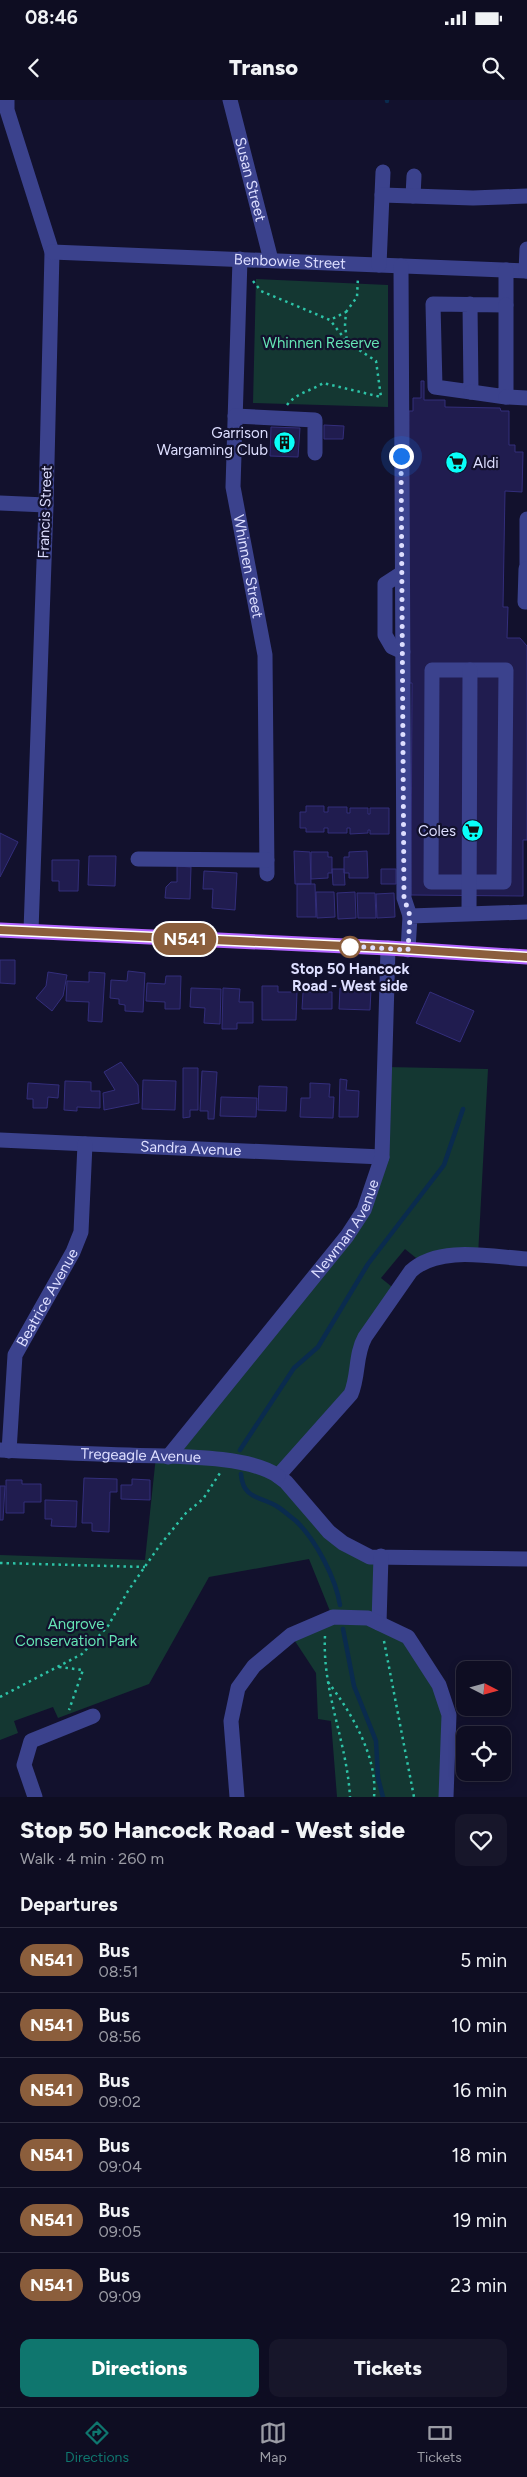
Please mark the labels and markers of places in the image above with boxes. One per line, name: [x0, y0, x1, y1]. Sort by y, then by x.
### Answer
place label: Garrison Wargaming Club: [157, 424, 268, 459]
building icon: Garrison Wargaming Club: [272, 430, 296, 454]
supermarket icon: Aldi: [445, 451, 469, 475]
place label: Aldi: [473, 454, 499, 472]
supermarket icon: Coles: [460, 819, 484, 843]
place label: Coles: [418, 822, 456, 840]
marker: Stop 50 Hancock Road - West side: [339, 936, 361, 958]
place label: Stop 50 Hancock Road - West side: [290, 960, 410, 995]

